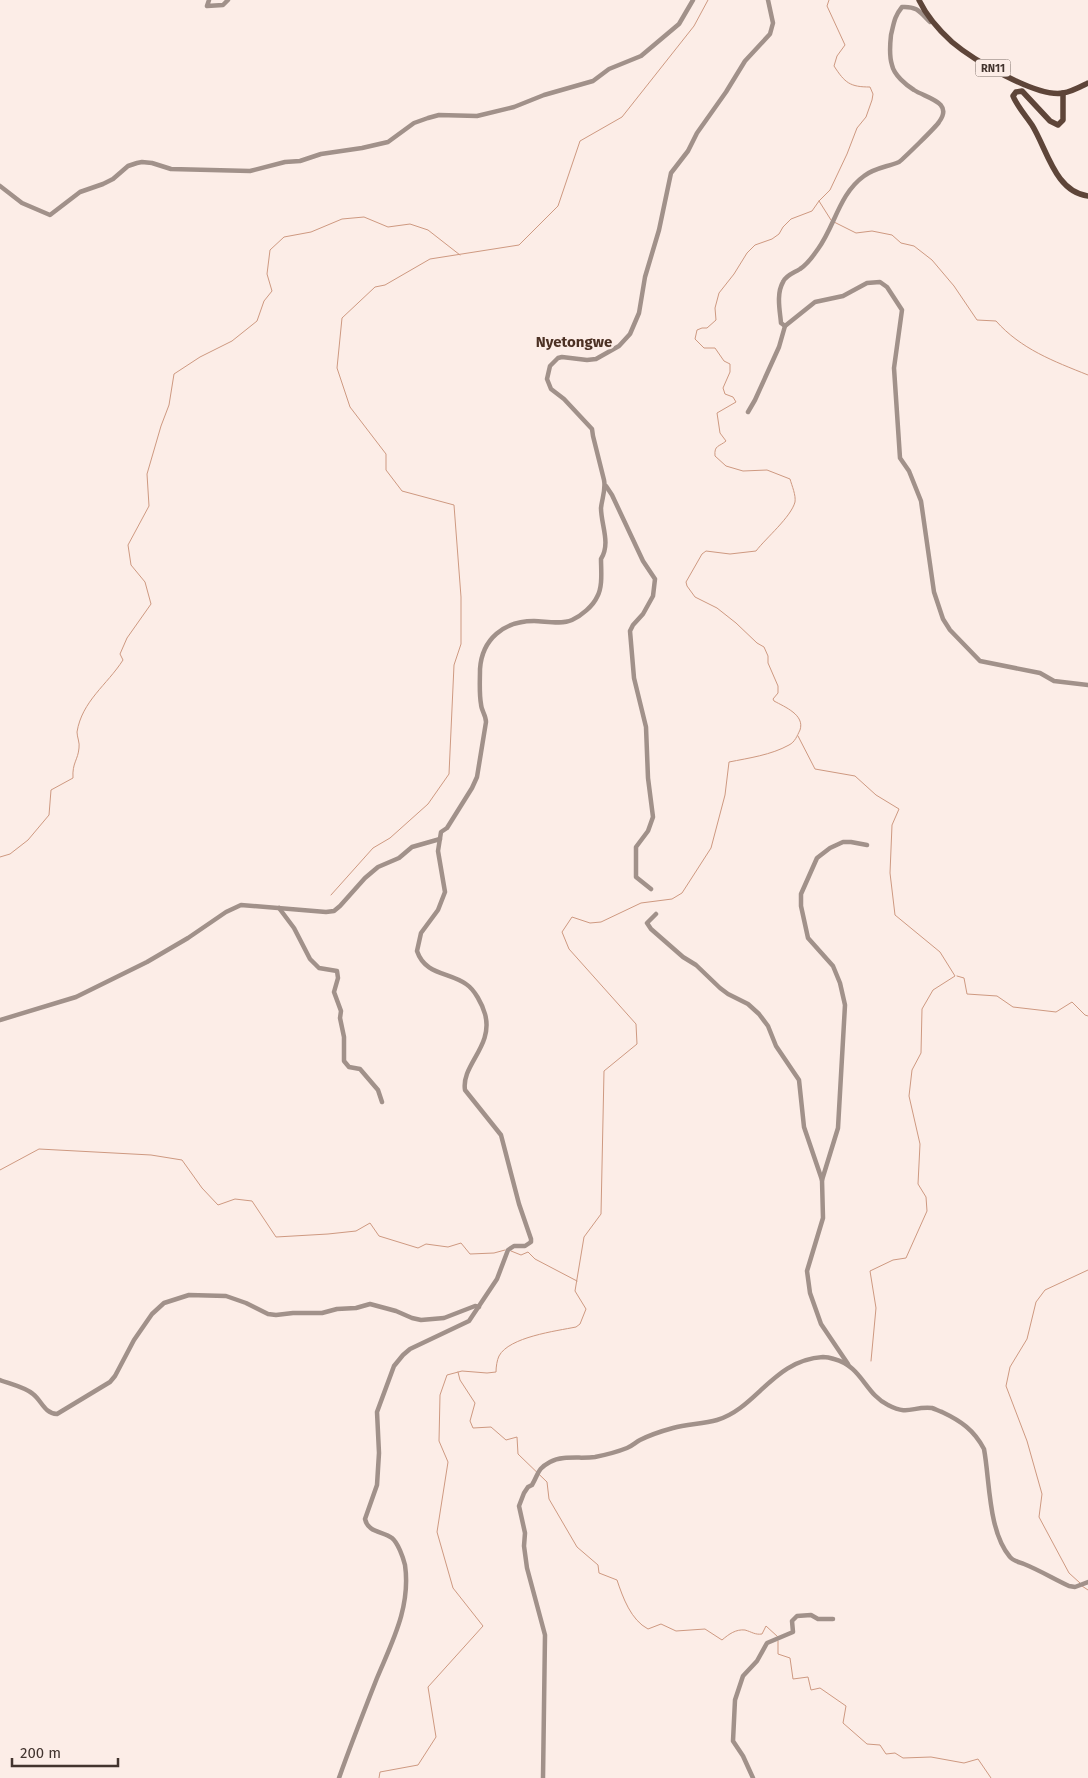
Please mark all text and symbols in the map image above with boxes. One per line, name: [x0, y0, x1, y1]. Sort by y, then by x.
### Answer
road number: RN11: [976, 59, 1010, 76]
district label: Nyetongwe: [536, 333, 612, 351]
scale bar: [12, 1736, 119, 1768]
text: 200 m: [20, 1744, 61, 1762]

